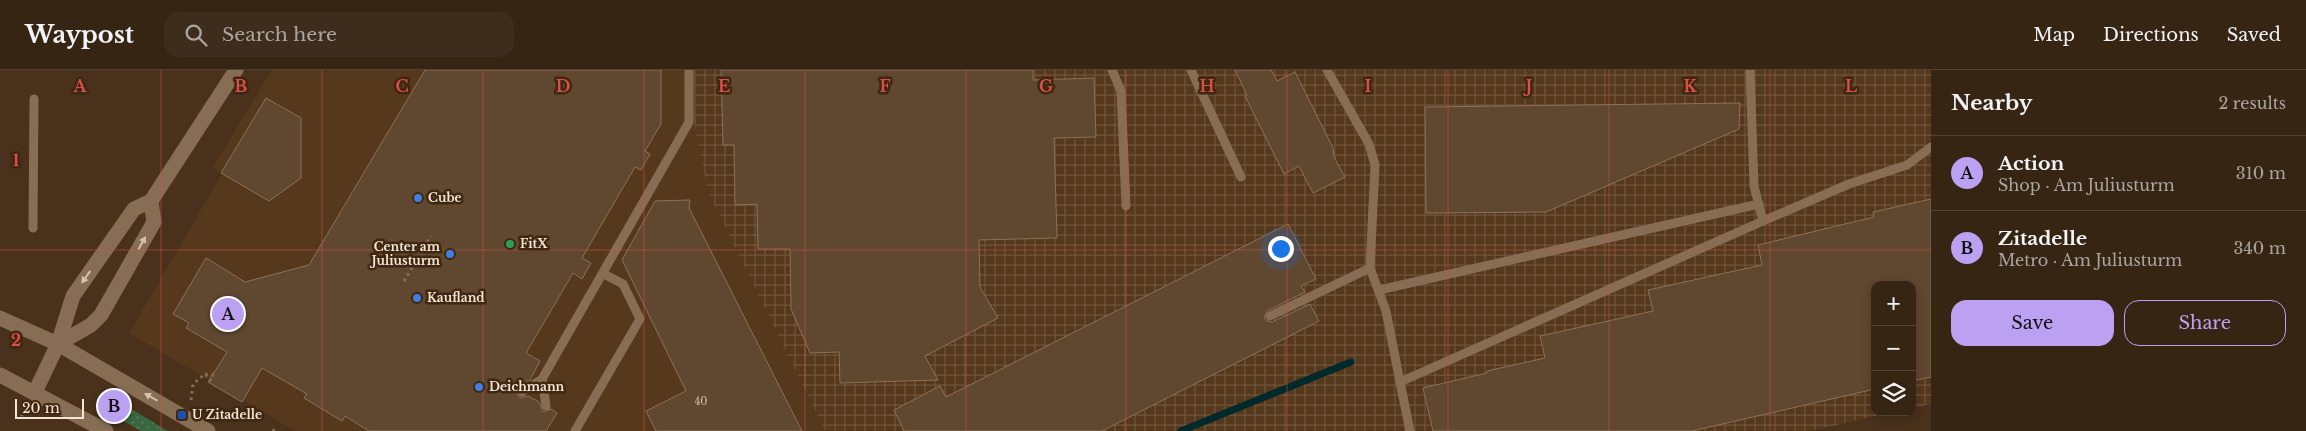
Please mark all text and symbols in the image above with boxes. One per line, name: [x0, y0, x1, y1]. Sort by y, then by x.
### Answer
search box: [164, 12, 514, 57]
text: Waypost: [25, 20, 134, 49]
icon: search: [182, 21, 210, 49]
text: Search here: [222, 23, 337, 46]
text: Map: [2033, 24, 2075, 46]
text: Directions: [2103, 24, 2199, 46]
text: Saved: [2227, 24, 2281, 46]
text: A: [73, 76, 88, 96]
text: B: [235, 76, 248, 96]
text: C: [395, 76, 409, 96]
text: D: [556, 76, 570, 96]
text: E: [718, 76, 730, 96]
text: F: [879, 76, 891, 96]
text: G: [1039, 76, 1053, 96]
text: H: [1199, 76, 1215, 96]
text: I: [1365, 76, 1372, 96]
text: J: [1523, 76, 1532, 96]
text: K: [1683, 76, 1697, 96]
text: L: [1845, 76, 1857, 96]
text: Nearby: [1951, 90, 2032, 116]
text: 2 results: [2218, 93, 2286, 113]
text: 1: [13, 150, 20, 170]
text: Action: [1998, 152, 2064, 175]
text: A: [1961, 163, 1973, 183]
text: 310 m: [2236, 163, 2286, 183]
text: Shop · Am Juliusturm: [1998, 175, 2175, 195]
place label: Cube: [428, 190, 462, 205]
marker: Cube: [412, 192, 424, 204]
text: Zitadelle: [1998, 227, 2087, 250]
one-way arrow: [138, 235, 146, 250]
place label: FitX: [520, 236, 548, 251]
your location: [1268, 236, 1294, 262]
marker: FitX: [504, 238, 516, 250]
text: B: [1961, 238, 1973, 258]
text: 340 m: [2234, 238, 2286, 258]
place label: Center am Juliusturm: [369, 239, 441, 268]
marker: Center am Juliusturm: [444, 248, 456, 260]
text: Metro · Am Juliusturm: [1998, 250, 2182, 270]
one-way arrow: [81, 271, 91, 284]
map controls: [1871, 281, 1916, 416]
button: +: [1871, 281, 1916, 326]
place label: Kaufland: [427, 290, 485, 305]
marker: Kaufland: [411, 292, 423, 304]
pin: A: [212, 295, 244, 333]
button: Save: [1951, 300, 2114, 346]
button: Share: [2124, 300, 2286, 346]
button: −: [1871, 326, 1916, 371]
text: 2: [11, 330, 21, 350]
button: layers: [1871, 371, 1916, 416]
place label: Deichmann: [489, 379, 565, 394]
marker: Deichmann: [473, 381, 485, 393]
pin: B: [98, 387, 130, 425]
one-way arrow: [144, 392, 157, 401]
house number: 40: [695, 395, 708, 408]
scale bar: [15, 396, 84, 419]
text: 20 m: [22, 399, 60, 417]
place label: U Zitadelle: [192, 407, 262, 422]
marker: U Zitadelle: [176, 409, 188, 421]

